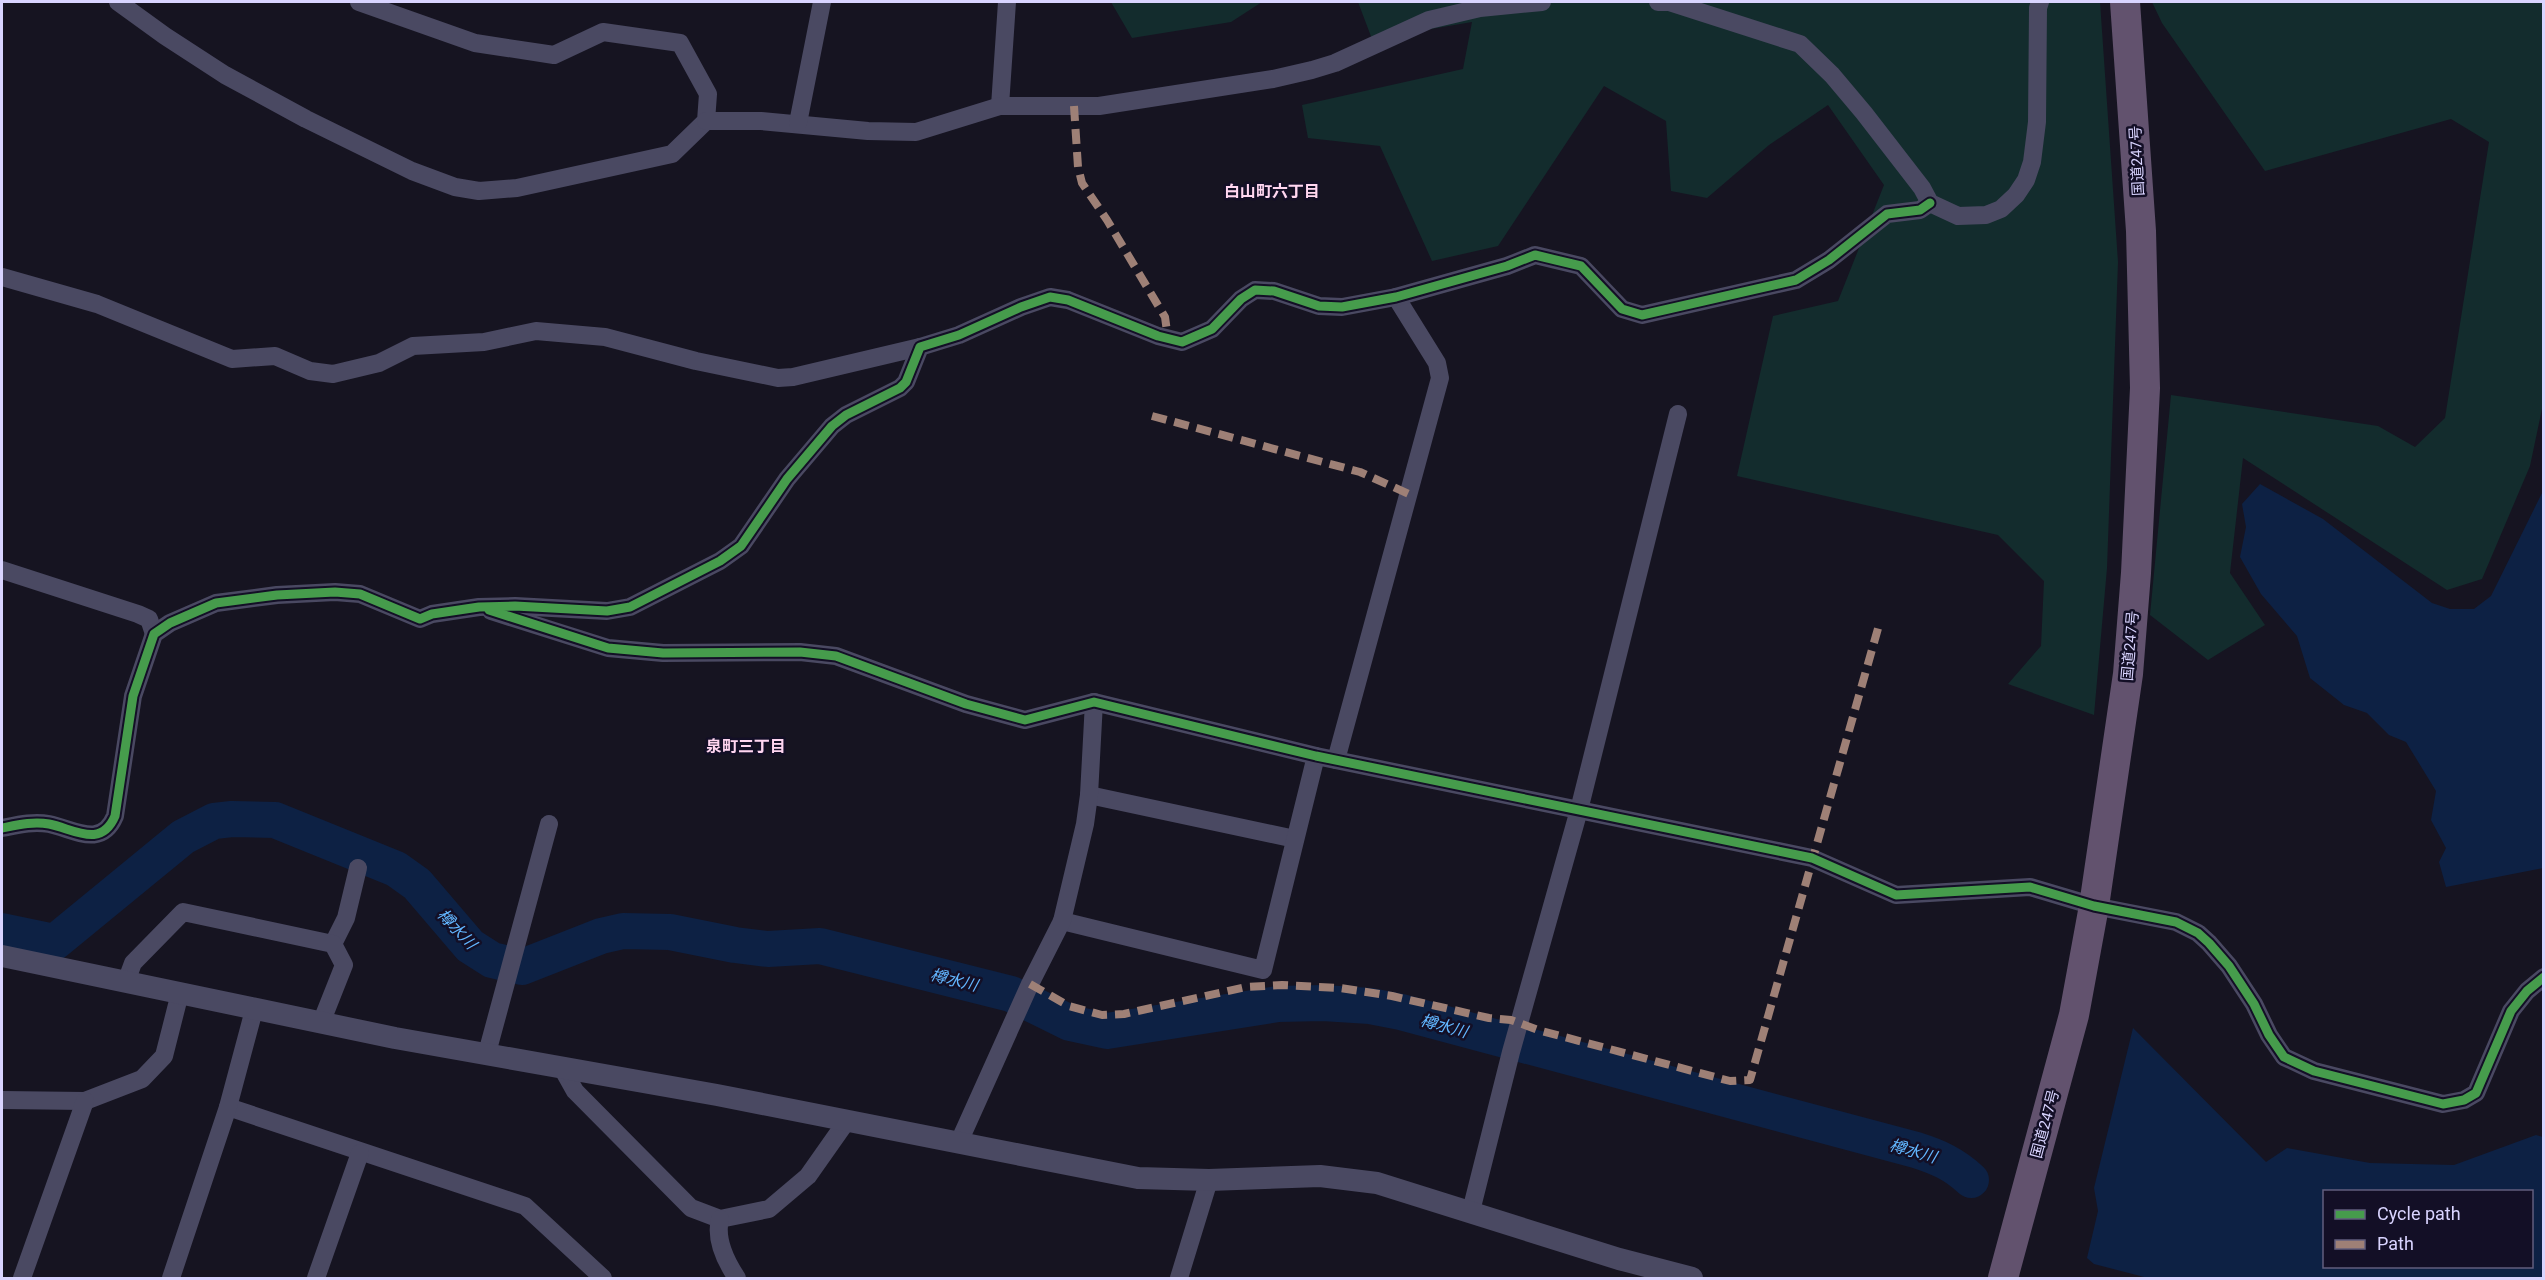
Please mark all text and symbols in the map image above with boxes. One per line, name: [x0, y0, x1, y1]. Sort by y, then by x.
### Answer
street label: 国道247号: [2126, 125, 2148, 197]
district label: 白山町六丁目: [1224, 182, 1320, 201]
street label: 国道247号: [2118, 610, 2142, 682]
district label: 泉町三丁目: [706, 737, 786, 756]
water label: 樽水川: [434, 905, 482, 954]
water label: 樽水川: [928, 965, 982, 996]
water label: 樽水川: [1418, 1011, 1472, 1042]
street label: 国道247号: [2027, 1088, 2063, 1160]
water label: 樽水川: [1887, 1135, 1941, 1167]
legend: [2323, 1190, 2533, 1268]
text: Cycle path: [2377, 1203, 2461, 1224]
text: Path: [2377, 1233, 2414, 1254]

